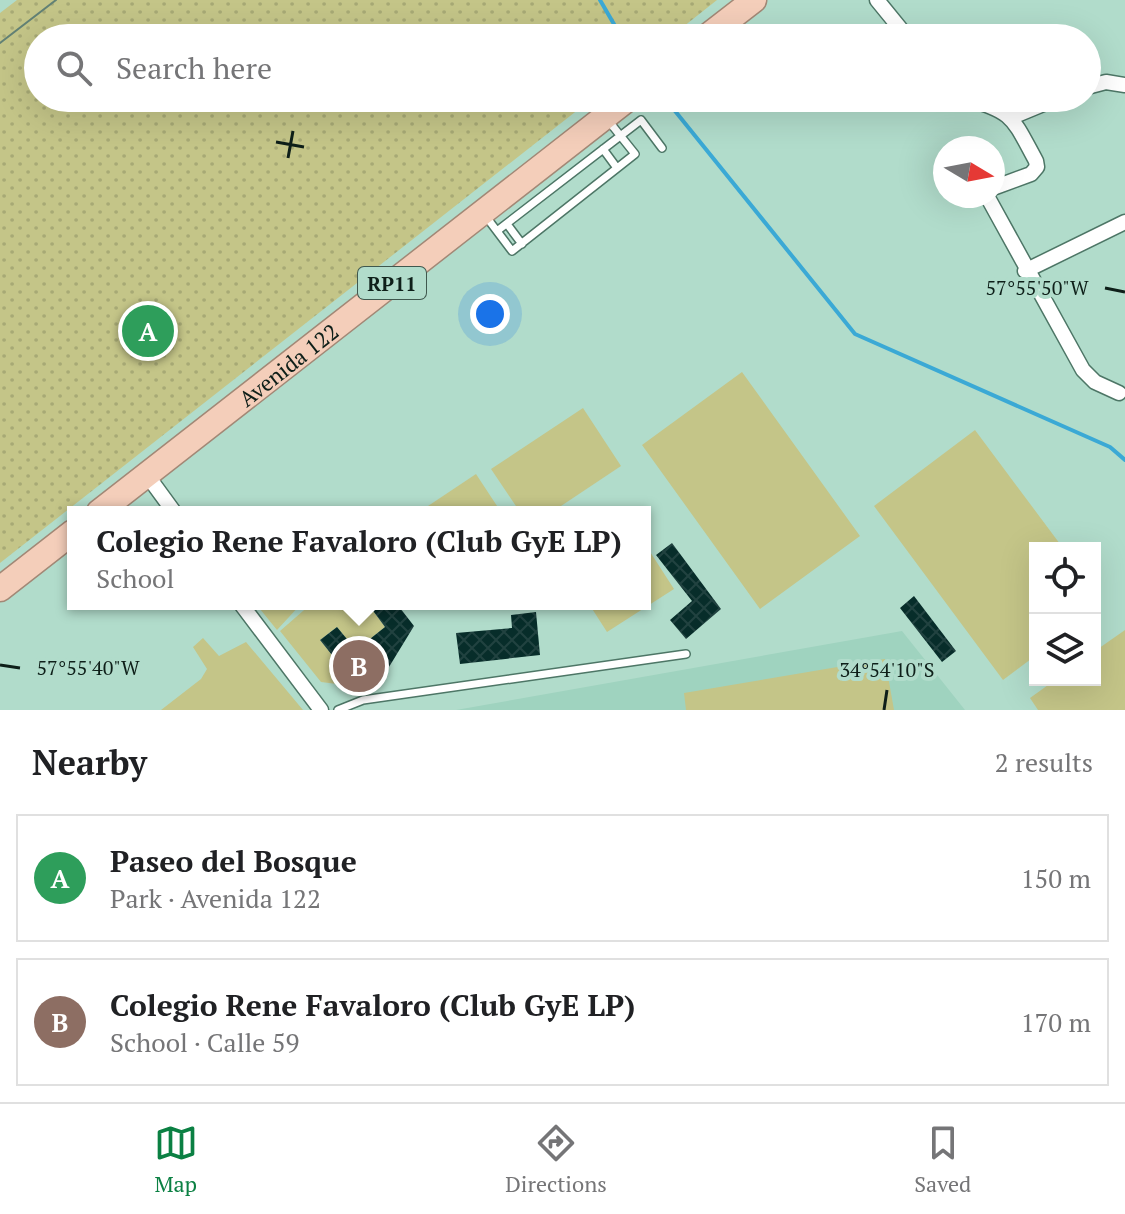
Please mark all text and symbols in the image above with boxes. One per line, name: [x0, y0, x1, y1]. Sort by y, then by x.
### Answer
search box: [24, 24, 1101, 112]
icon: search: [52, 46, 96, 90]
text: Search here: [116, 48, 272, 88]
north arrow: [933, 136, 1005, 208]
road number: RP11: [358, 267, 426, 299]
text: 57°55'50"W: [985, 274, 1089, 301]
your location: [470, 294, 510, 334]
pin: A: [122, 301, 174, 361]
street label: Avenida 122: [232, 316, 344, 412]
popup: [67, 506, 651, 610]
text: Colegio Rene Favaloro (Club GyE LP): [96, 521, 622, 561]
map controls: [1029, 542, 1101, 686]
button: locate: [1029, 542, 1101, 614]
text: School: [96, 561, 174, 595]
button: layers: [1029, 614, 1101, 686]
pin: B: [333, 636, 385, 696]
text: 57°55'40"W: [36, 654, 140, 681]
text: 34°54'10"S: [839, 656, 935, 683]
text: Nearby: [32, 740, 147, 785]
text: 2 results: [995, 745, 1093, 779]
text: Paseo del Bosque: [110, 841, 357, 881]
text: A: [51, 861, 69, 895]
text: 150 m: [1021, 861, 1091, 895]
text: Park · Avenida 122: [110, 881, 321, 915]
text: Colegio Rene Favaloro (Club GyE LP): [110, 985, 635, 1025]
text: B: [52, 1005, 68, 1039]
text: 170 m: [1021, 1005, 1091, 1039]
text: School · Calle 59: [110, 1025, 299, 1059]
tab: Map: [154, 1121, 198, 1198]
tab: Directions: [505, 1121, 607, 1198]
tab: Saved: [914, 1121, 971, 1198]

